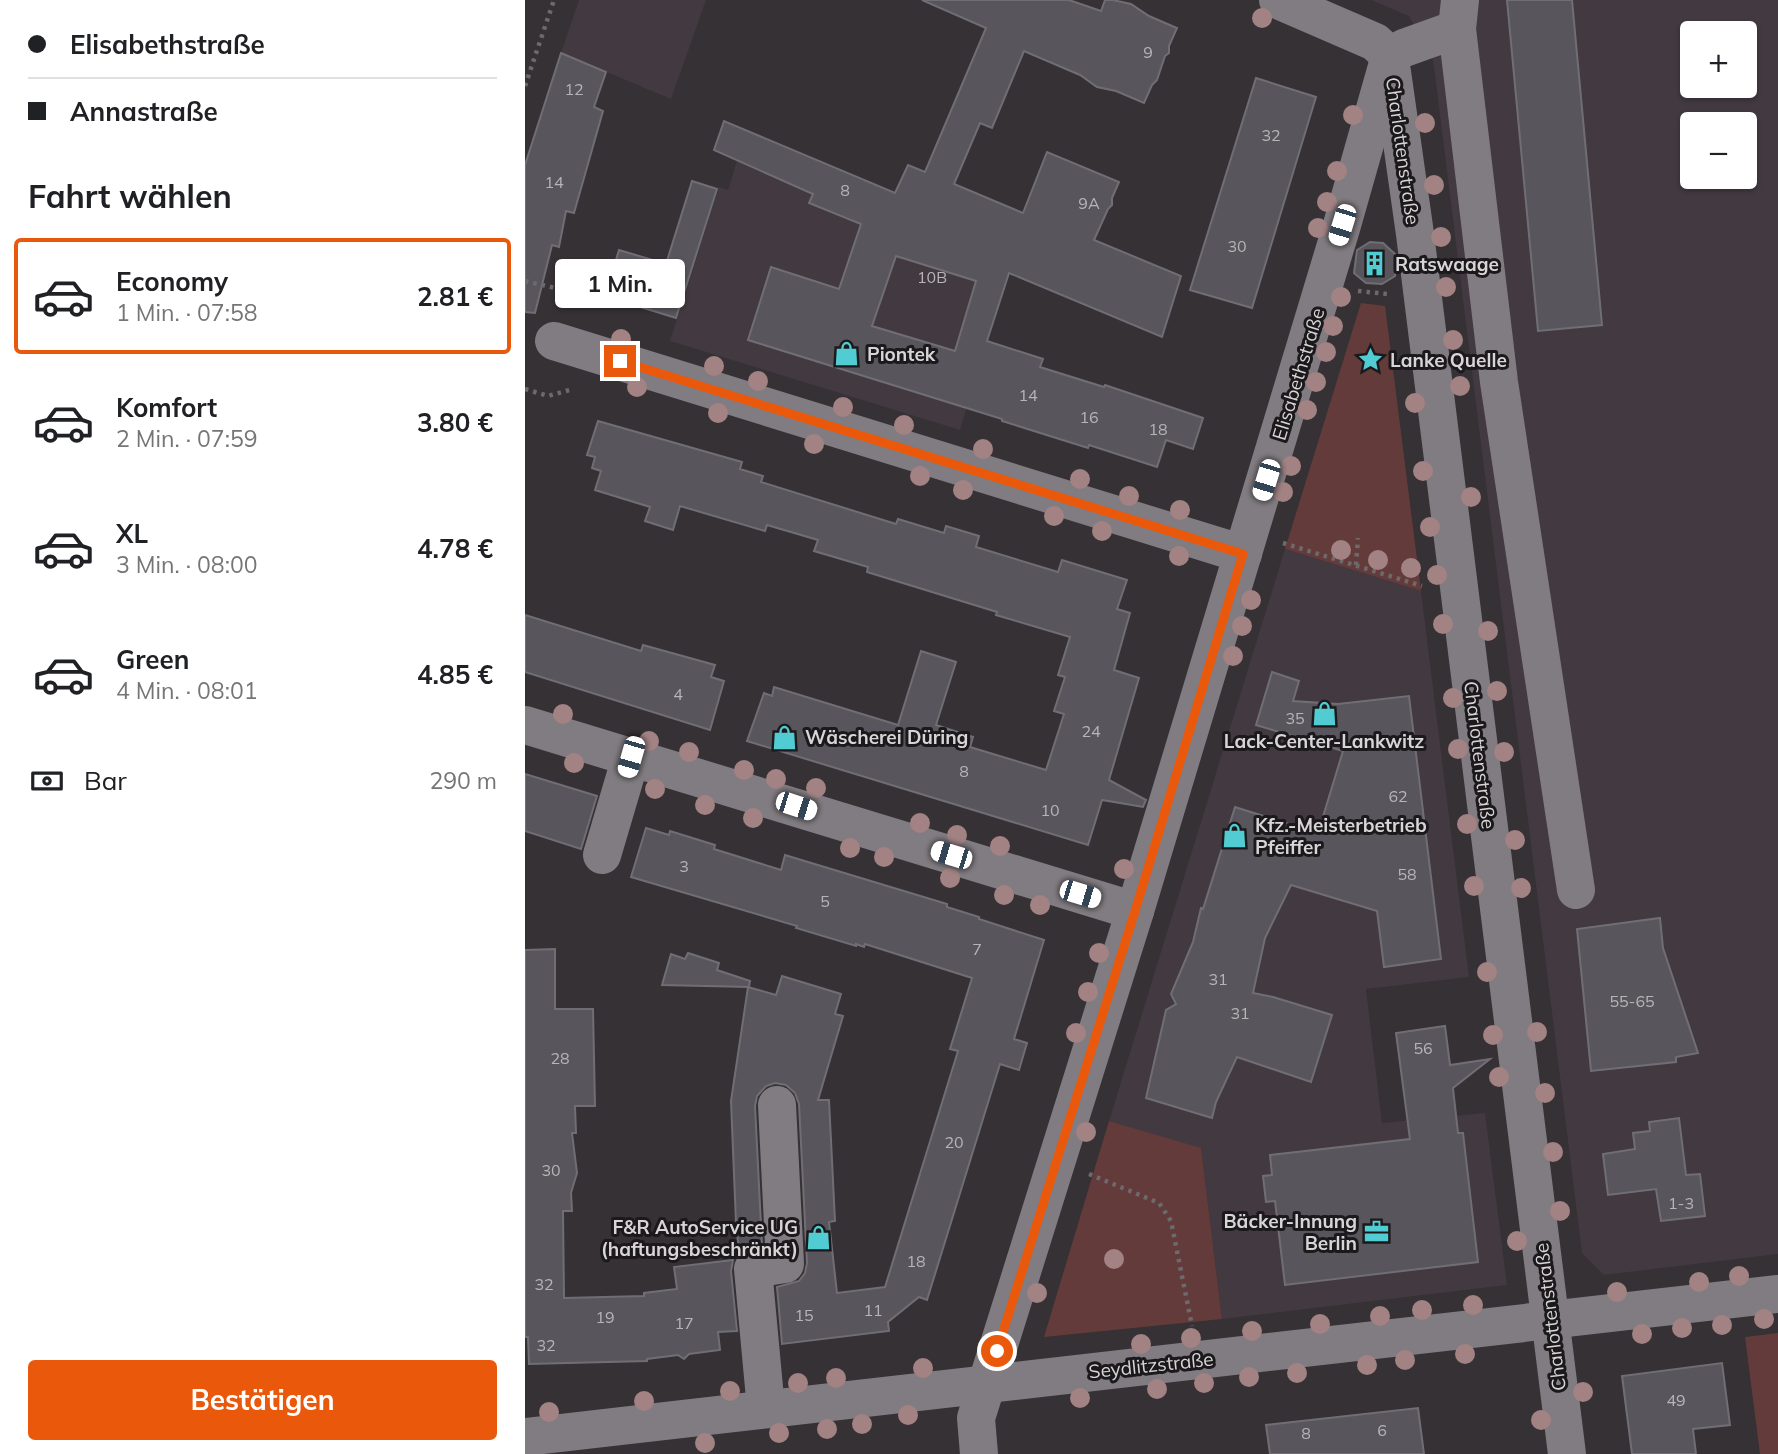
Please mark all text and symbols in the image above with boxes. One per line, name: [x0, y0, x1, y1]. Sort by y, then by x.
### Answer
map controls: [1680, 21, 1757, 189]
button: +: [1680, 21, 1757, 98]
text: Elisabethstraße: [70, 28, 265, 61]
house number: 9: [1143, 42, 1153, 62]
street label: Charlottenstraße: [1381, 76, 1425, 226]
house number: 12: [564, 79, 584, 99]
text: Annastraße: [70, 95, 218, 128]
button: −: [1680, 112, 1757, 189]
house number: 32: [1261, 125, 1281, 145]
house number: 14: [544, 172, 564, 192]
text: Fahrt wählen: [28, 176, 232, 216]
house number: 8: [840, 180, 850, 200]
house number: 9A: [1078, 193, 1100, 213]
car: [1326, 202, 1359, 248]
house number: 30: [1227, 236, 1247, 256]
building icon: Ratswaage: [1361, 250, 1389, 278]
place label: Ratswaage: [1395, 252, 1499, 276]
callout: 1 Min.: [555, 260, 685, 308]
icon: car: [32, 265, 95, 328]
text: Economy: [116, 265, 228, 298]
house number: 10B: [917, 267, 947, 287]
text: 1 Min.: [587, 269, 653, 298]
text: 2.81 €: [417, 280, 493, 313]
text: 1 Min. · 07:58: [116, 298, 258, 327]
street label: Elisabethstraße: [1266, 305, 1330, 443]
shop icon: Piontek: [833, 340, 861, 368]
place label: Piontek: [867, 342, 936, 366]
route end: [604, 345, 636, 377]
place icon: Lanke Quelle: [1356, 346, 1384, 374]
place label: Lanke Quelle: [1390, 348, 1507, 372]
house number: 14: [1018, 385, 1038, 405]
icon: car: [32, 391, 95, 454]
text: Komfort: [116, 391, 217, 424]
text: 3.80 €: [417, 406, 493, 439]
house number: 16: [1079, 407, 1099, 427]
house number: 18: [1148, 419, 1168, 439]
text: 2 Min. · 07:59: [116, 424, 258, 453]
car: [1250, 457, 1283, 503]
icon: car: [32, 517, 95, 580]
text: XL: [116, 517, 148, 550]
text: 4.78 €: [417, 532, 493, 565]
text: 3 Min. · 08:00: [116, 550, 258, 579]
icon: car: [32, 643, 95, 706]
text: Green: [116, 643, 189, 676]
text: 4.85 €: [417, 658, 493, 691]
text: 4 Min. · 08:01: [116, 676, 258, 705]
street label: Charlottenstraße: [1459, 680, 1501, 830]
house number: 4: [673, 684, 683, 704]
shop icon: Lack-Center-Lankwitz: [1310, 699, 1338, 727]
house number: 35: [1285, 708, 1305, 728]
house number: 24: [1081, 721, 1101, 741]
shop icon: Wäscherei Düring: [771, 723, 799, 751]
place label: Wäscherei Düring: [805, 725, 968, 749]
place label: Lack-Center-Lankwitz: [1224, 729, 1424, 753]
car: [616, 734, 647, 780]
house number: 8: [959, 761, 969, 781]
icon: cash: [28, 762, 66, 800]
text: Bar: [84, 764, 127, 797]
text: 290 m: [429, 766, 497, 795]
house number: 62: [1388, 786, 1408, 806]
car: [773, 790, 820, 822]
house number: 10: [1040, 800, 1060, 820]
place label: Kfz.-Meisterbetrieb Pfeiffer: [1255, 813, 1427, 859]
shop icon: Kfz.-Meisterbetrieb Pfeiffer: [1221, 822, 1249, 850]
car: [928, 839, 975, 871]
house number: 3: [679, 856, 689, 876]
house number: 58: [1397, 864, 1417, 884]
car: [1057, 878, 1104, 910]
house number: 5: [820, 891, 830, 911]
house number: 7: [972, 939, 982, 959]
house number: 31: [1208, 969, 1228, 989]
house number: 55-65: [1609, 991, 1655, 1011]
house number: 31: [1230, 1003, 1250, 1023]
house number: 56: [1413, 1038, 1433, 1058]
house number: 28: [550, 1048, 570, 1068]
house number: 20: [944, 1132, 964, 1152]
house number: 30: [541, 1160, 561, 1180]
house number: 1-3: [1668, 1193, 1694, 1213]
place label: Bäcker-Innung Berlin: [1224, 1209, 1357, 1255]
place label: F&R AutoService UG (haftungsbeschränkt): [601, 1215, 798, 1261]
office icon: Bäcker-Innung Berlin: [1363, 1218, 1391, 1246]
shop icon: F&R AutoService UG (haftungsbeschränkt): [804, 1224, 832, 1252]
street label: Charlottenstraße: [1529, 1242, 1571, 1392]
house number: 18: [906, 1251, 926, 1271]
house number: 32: [534, 1274, 554, 1294]
house number: 11: [863, 1300, 883, 1320]
house number: 15: [794, 1305, 814, 1325]
house number: 19: [595, 1307, 615, 1327]
house number: 17: [674, 1313, 694, 1333]
house number: 32: [536, 1335, 556, 1355]
route start: [981, 1335, 1013, 1367]
street label: Seydlitzstraße: [1087, 1347, 1215, 1383]
button: Bestätigen: [28, 1360, 497, 1440]
house number: 49: [1666, 1390, 1686, 1410]
house number: 6: [1377, 1420, 1387, 1440]
house number: 8: [1301, 1423, 1311, 1443]

